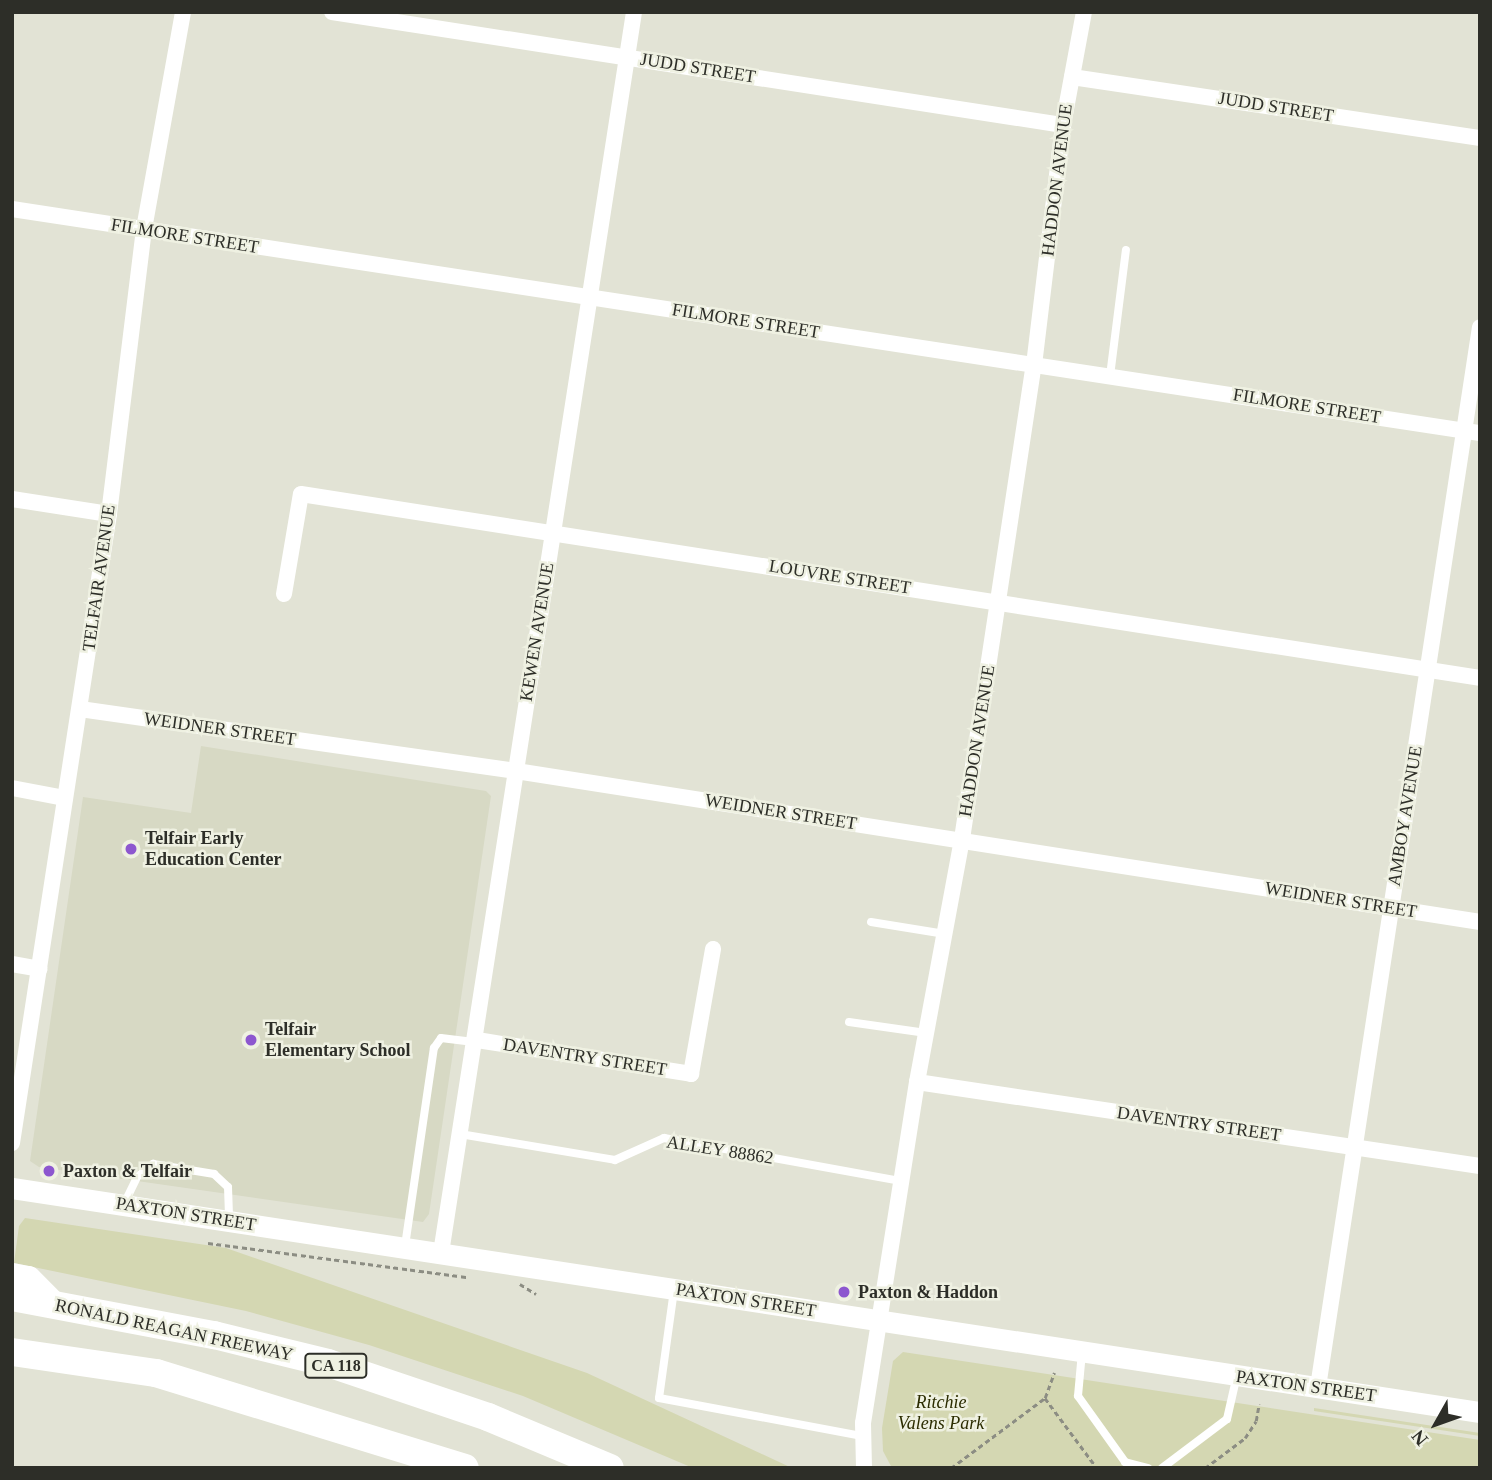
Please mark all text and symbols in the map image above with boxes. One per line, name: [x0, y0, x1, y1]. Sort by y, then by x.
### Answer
street label: JUDD STREET: [639, 48, 757, 88]
street label: JUDD STREET: [1217, 87, 1335, 127]
street label: HADDON AVENUE: [1037, 102, 1077, 258]
street label: FILMORE STREET: [109, 214, 261, 258]
street label: FILMORE STREET: [670, 299, 822, 343]
street label: FILMORE STREET: [1231, 384, 1383, 428]
street label: TELFAIR AVENUE: [78, 503, 120, 653]
street label: LOUVRE STREET: [767, 555, 913, 599]
street label: KEWEN AVENUE: [515, 561, 559, 703]
street label: HADDON AVENUE: [954, 663, 1000, 819]
street label: WEIDNER STREET: [143, 708, 297, 750]
street label: AMBOY AVENUE: [1383, 744, 1427, 888]
street label: WEIDNER STREET: [704, 789, 858, 835]
place label: Telfair Early Education Center: [145, 828, 281, 870]
marker: Telfair Early Education Center: [123, 841, 139, 857]
street label: WEIDNER STREET: [1264, 877, 1418, 923]
place label: Telfair Elementary School: [265, 1019, 410, 1062]
marker: Telfair Elementary School: [243, 1032, 259, 1048]
street label: DAVENTRY STREET: [501, 1033, 669, 1081]
street label: DAVENTRY STREET: [1115, 1102, 1283, 1146]
street label: ALLEY 88862: [665, 1131, 775, 1169]
place label: Paxton & Telfair: [63, 1160, 192, 1182]
marker: Paxton & Telfair: [41, 1163, 57, 1179]
street label: PAXTON STREET: [114, 1192, 258, 1236]
street label: PAXTON STREET: [674, 1278, 818, 1322]
place label: Paxton & Haddon: [858, 1281, 998, 1303]
marker: Paxton & Haddon: [836, 1284, 852, 1300]
street label: RONALD REAGAN FREEWAY: [53, 1294, 295, 1366]
road number: CA 118: [303, 1354, 369, 1378]
street label: PAXTON STREET: [1234, 1365, 1378, 1407]
north arrow: [1401, 1389, 1471, 1459]
park label: Ritchie Valens Park: [898, 1392, 984, 1434]
text: N: [1407, 1426, 1432, 1450]

